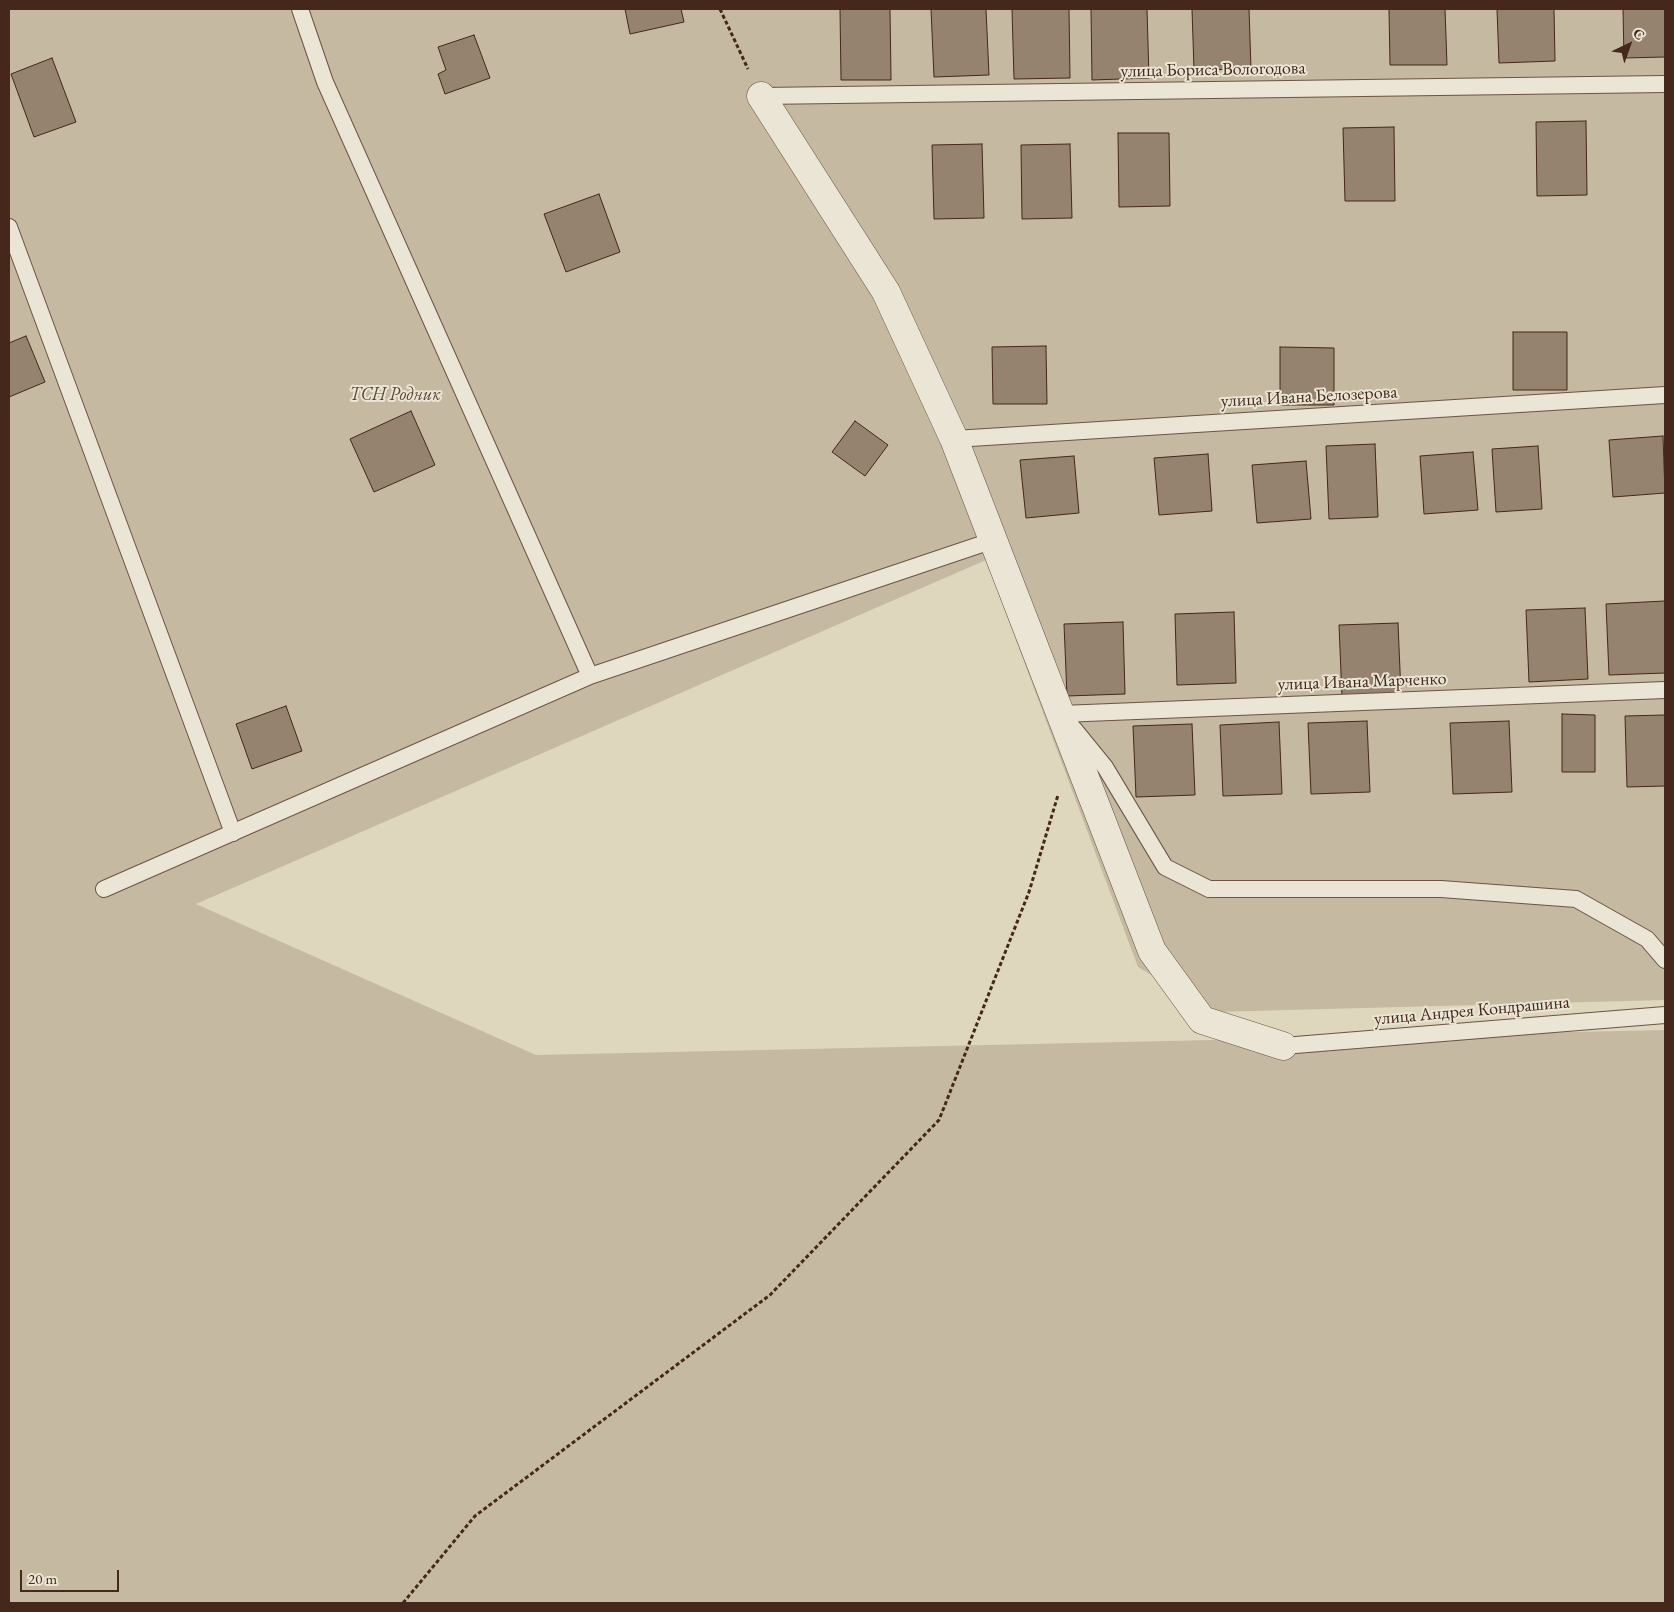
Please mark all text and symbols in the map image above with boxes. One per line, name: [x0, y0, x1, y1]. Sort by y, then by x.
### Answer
north arrow: [1604, 20, 1654, 70]
text: С: [1629, 24, 1649, 44]
street label: улица Бориса Вологодова: [1120, 58, 1306, 82]
street label: улица Ивана Белозерова: [1220, 382, 1398, 412]
park label: ТСН Родник: [350, 384, 440, 406]
street label: улица Ивана Марченко: [1277, 668, 1447, 696]
street label: улица Андрея Кондрашина: [1373, 992, 1571, 1030]
scale bar: [22, 1560, 121, 1592]
text: 20 m: [28, 1569, 57, 1588]

